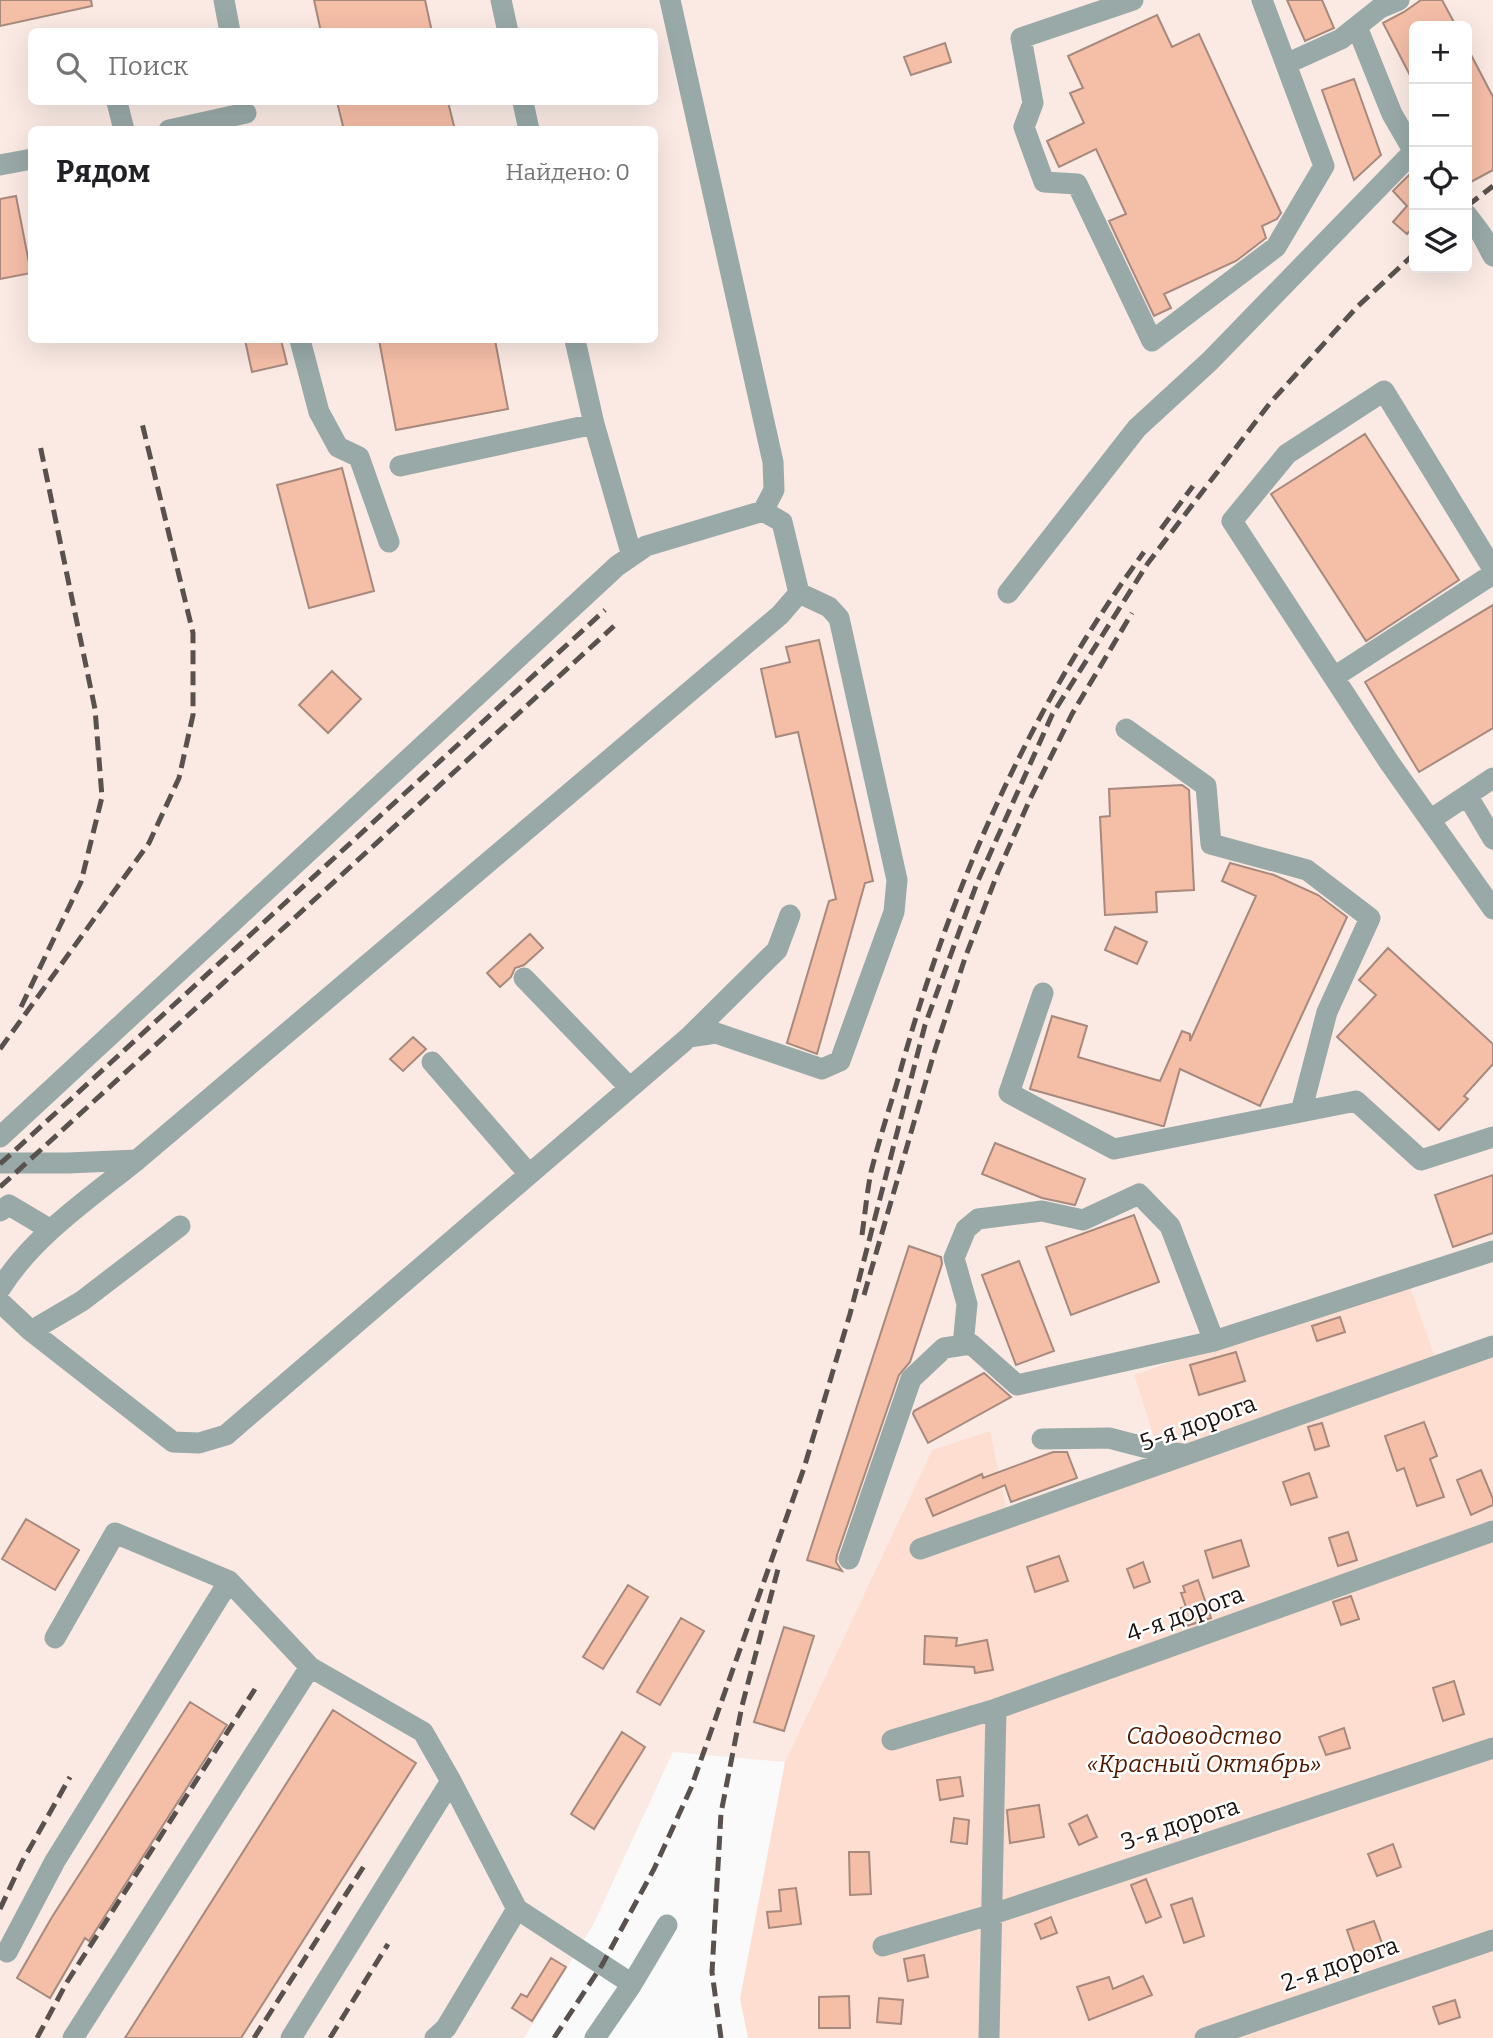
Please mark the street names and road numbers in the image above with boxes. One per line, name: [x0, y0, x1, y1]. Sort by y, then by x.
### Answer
street label: 5-я дорога: [1136, 1389, 1260, 1457]
street label: 4-я дорога: [1123, 1580, 1247, 1648]
street label: 3-я дорога: [1117, 1792, 1243, 1856]
street label: 2-я дорога: [1278, 1931, 1402, 1997]

